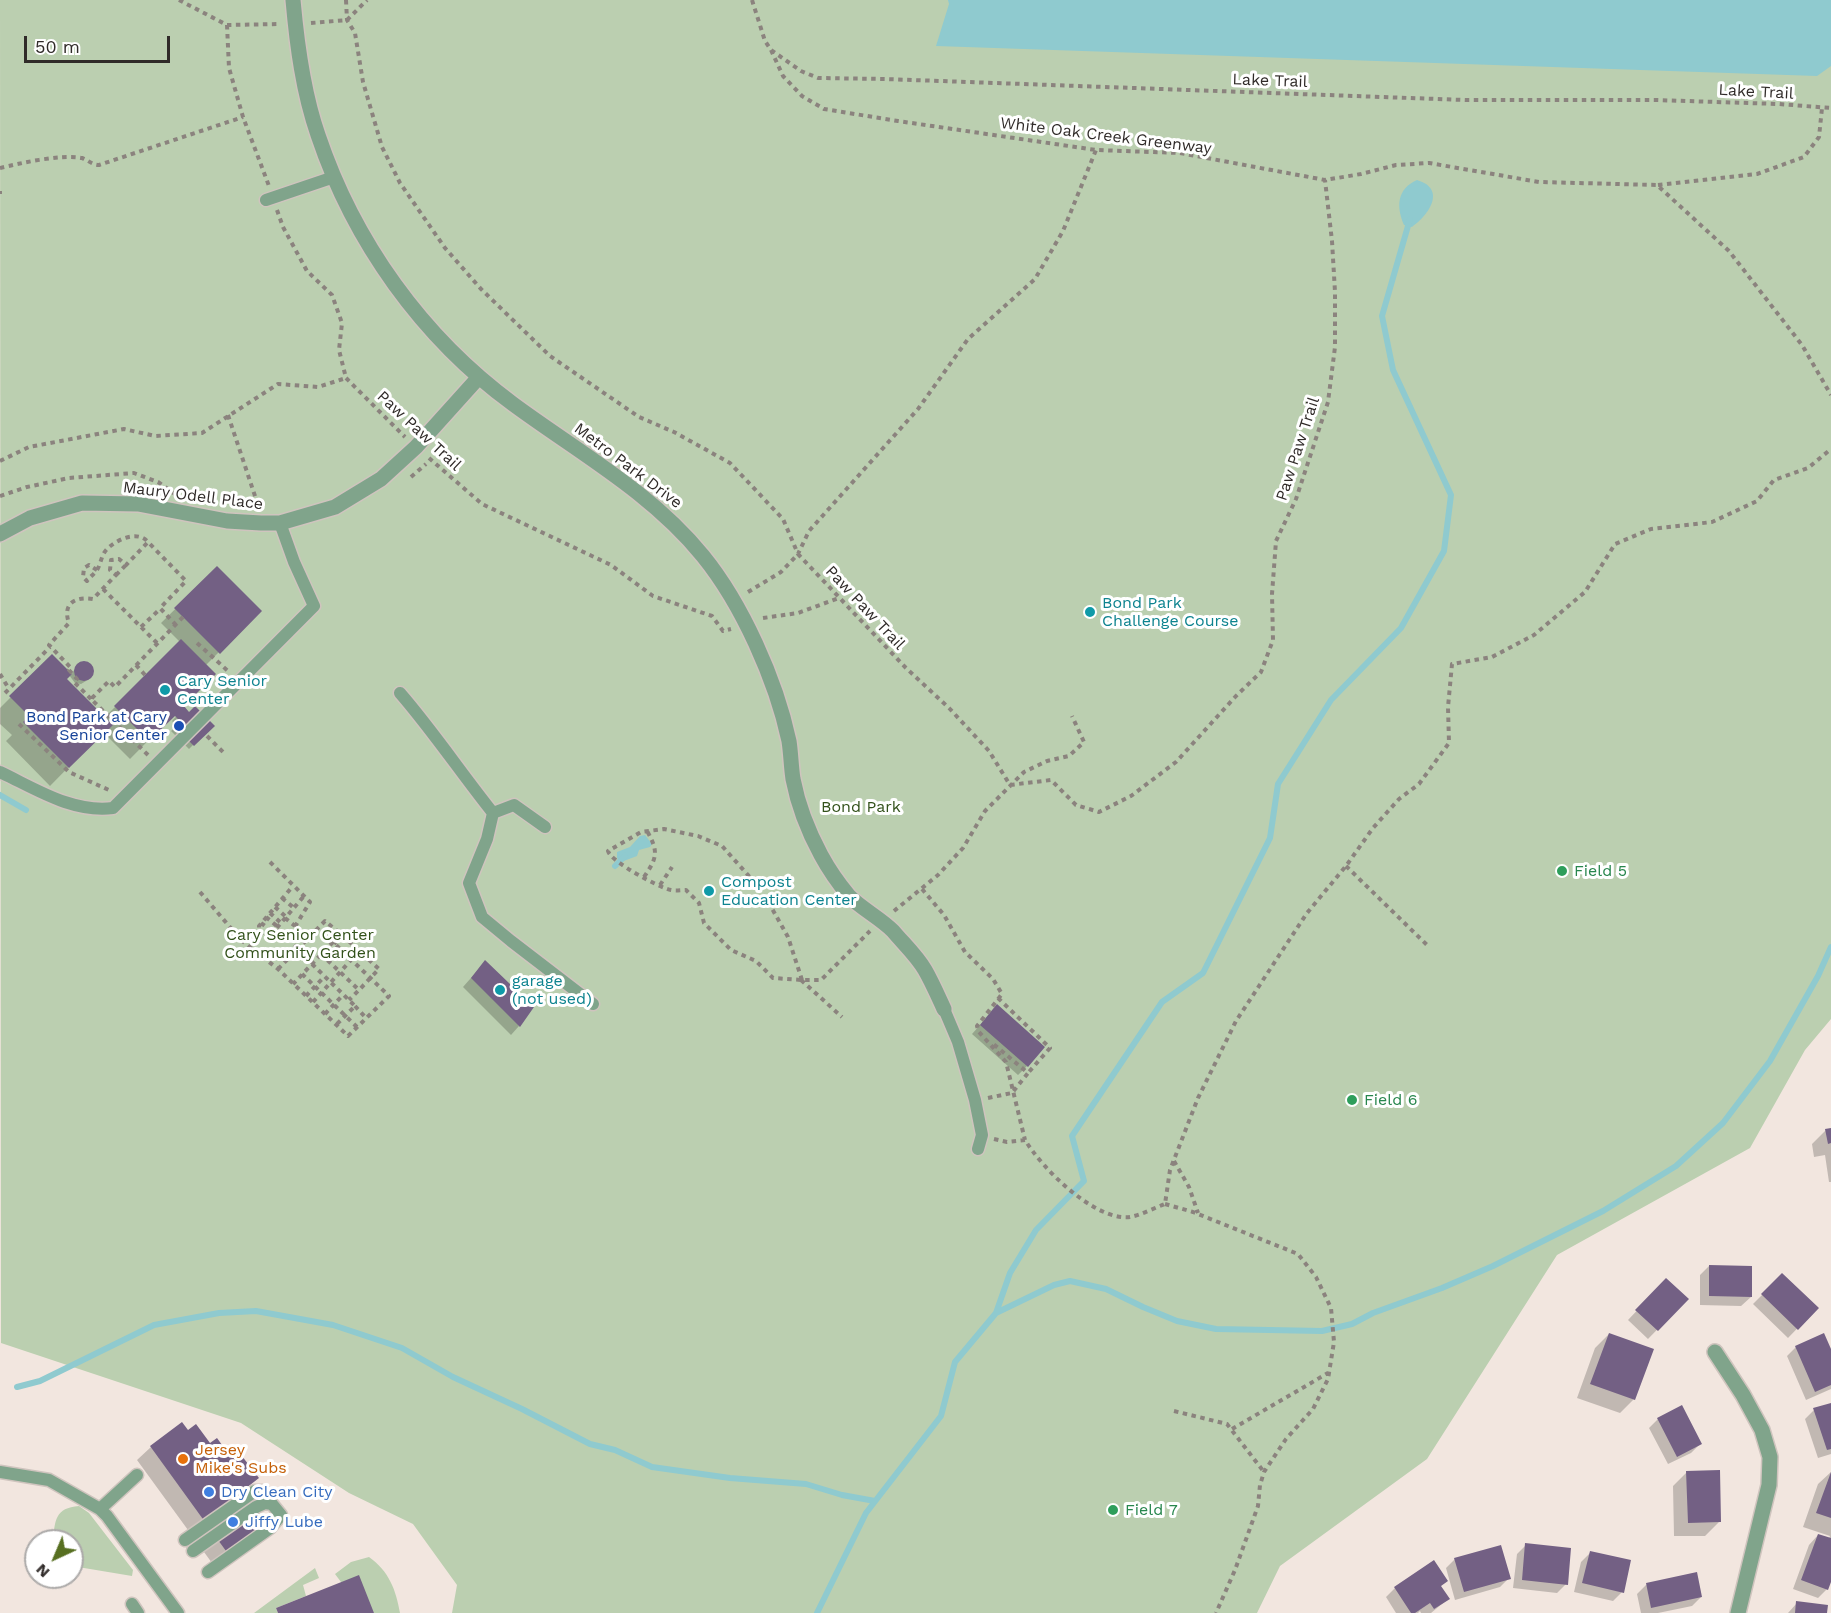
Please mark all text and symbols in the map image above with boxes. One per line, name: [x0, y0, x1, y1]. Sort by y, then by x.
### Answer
scale bar: [27, 24, 172, 62]
text: 50 m: [35, 36, 80, 57]
street label: Lake Trail: [1232, 70, 1308, 92]
street label: Lake Trail: [1718, 80, 1794, 104]
street label: White Oak Creek Greenway: [999, 114, 1213, 158]
street label: Paw Paw Trail: [373, 387, 465, 475]
street label: Paw Paw Trail: [1272, 395, 1324, 503]
street label: Metro Park Drive: [570, 419, 686, 513]
street label: Maury Odell Place: [122, 478, 264, 514]
street label: Paw Paw Trail: [821, 562, 909, 654]
place label: Bond Park Challenge Course: [1102, 593, 1238, 631]
marker: Bond Park Challenge Course: [1083, 605, 1097, 619]
place label: Cary Senior Center: [177, 671, 267, 709]
marker: Cary Senior Center: [158, 683, 172, 697]
place label: Bond Park at Cary Senior Center: [26, 707, 167, 745]
marker: Bond Park at Cary Senior Center: [172, 719, 186, 733]
park label: Bond Park: [821, 797, 901, 817]
place label: Field 5: [1574, 861, 1627, 881]
marker: Field 5: [1555, 864, 1569, 878]
place label: Compost Education Center: [721, 872, 857, 910]
marker: Compost Education Center: [702, 884, 716, 898]
park label: Cary Senior Center Community Garden: [224, 925, 376, 963]
place label: garage (not used): [512, 971, 592, 1009]
marker: garage (not used): [493, 983, 507, 997]
place label: Field 6: [1364, 1090, 1417, 1110]
marker: Field 6: [1345, 1093, 1359, 1107]
place label: Jersey Mike's Subs: [195, 1440, 287, 1478]
marker: Jersey Mike's Subs: [176, 1452, 190, 1466]
place label: Dry Clean City: [221, 1482, 332, 1502]
marker: Dry Clean City: [202, 1485, 216, 1499]
place label: Field 7: [1125, 1500, 1178, 1520]
marker: Field 7: [1106, 1503, 1120, 1517]
place label: Jiffy Lube: [245, 1512, 323, 1532]
marker: Jiffy Lube: [226, 1515, 240, 1529]
north arrow: [24, 1529, 84, 1589]
text: N: [32, 1560, 53, 1582]

